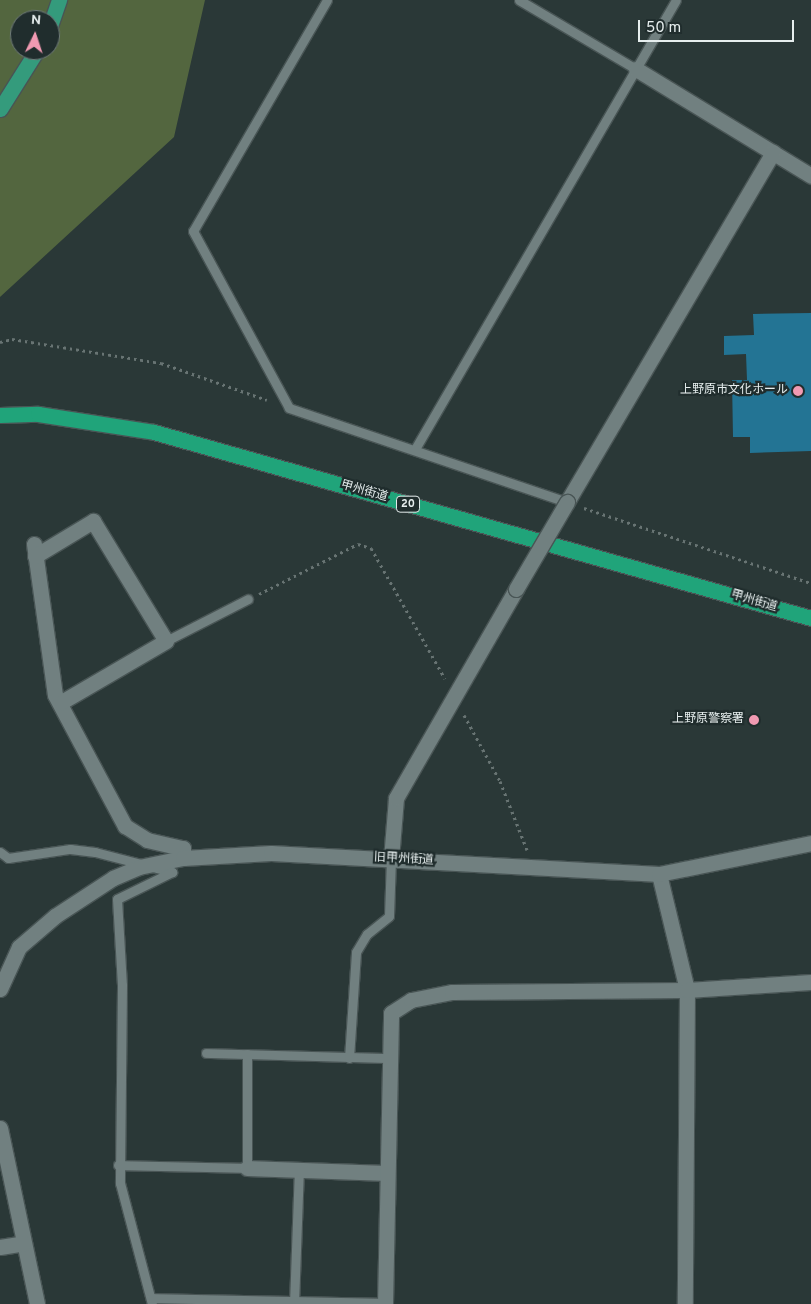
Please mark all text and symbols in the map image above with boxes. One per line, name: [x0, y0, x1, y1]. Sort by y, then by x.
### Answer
north arrow: [10, 10, 60, 60]
scale bar: [641, 10, 797, 42]
text: N: [30, 12, 42, 29]
text: 50 m: [646, 19, 681, 38]
place label: 上野原市文化ホール: [680, 384, 788, 398]
marker: 上野原市文化ホール: [792, 385, 804, 397]
street label: 甲州街道: [339, 478, 389, 506]
road number: 20: [396, 496, 420, 512]
street label: 甲州街道: [729, 588, 779, 616]
place label: 上野原警察署: [672, 713, 744, 727]
marker: 上野原警察署: [748, 714, 760, 726]
street label: 旧甲州街道: [374, 851, 434, 869]

